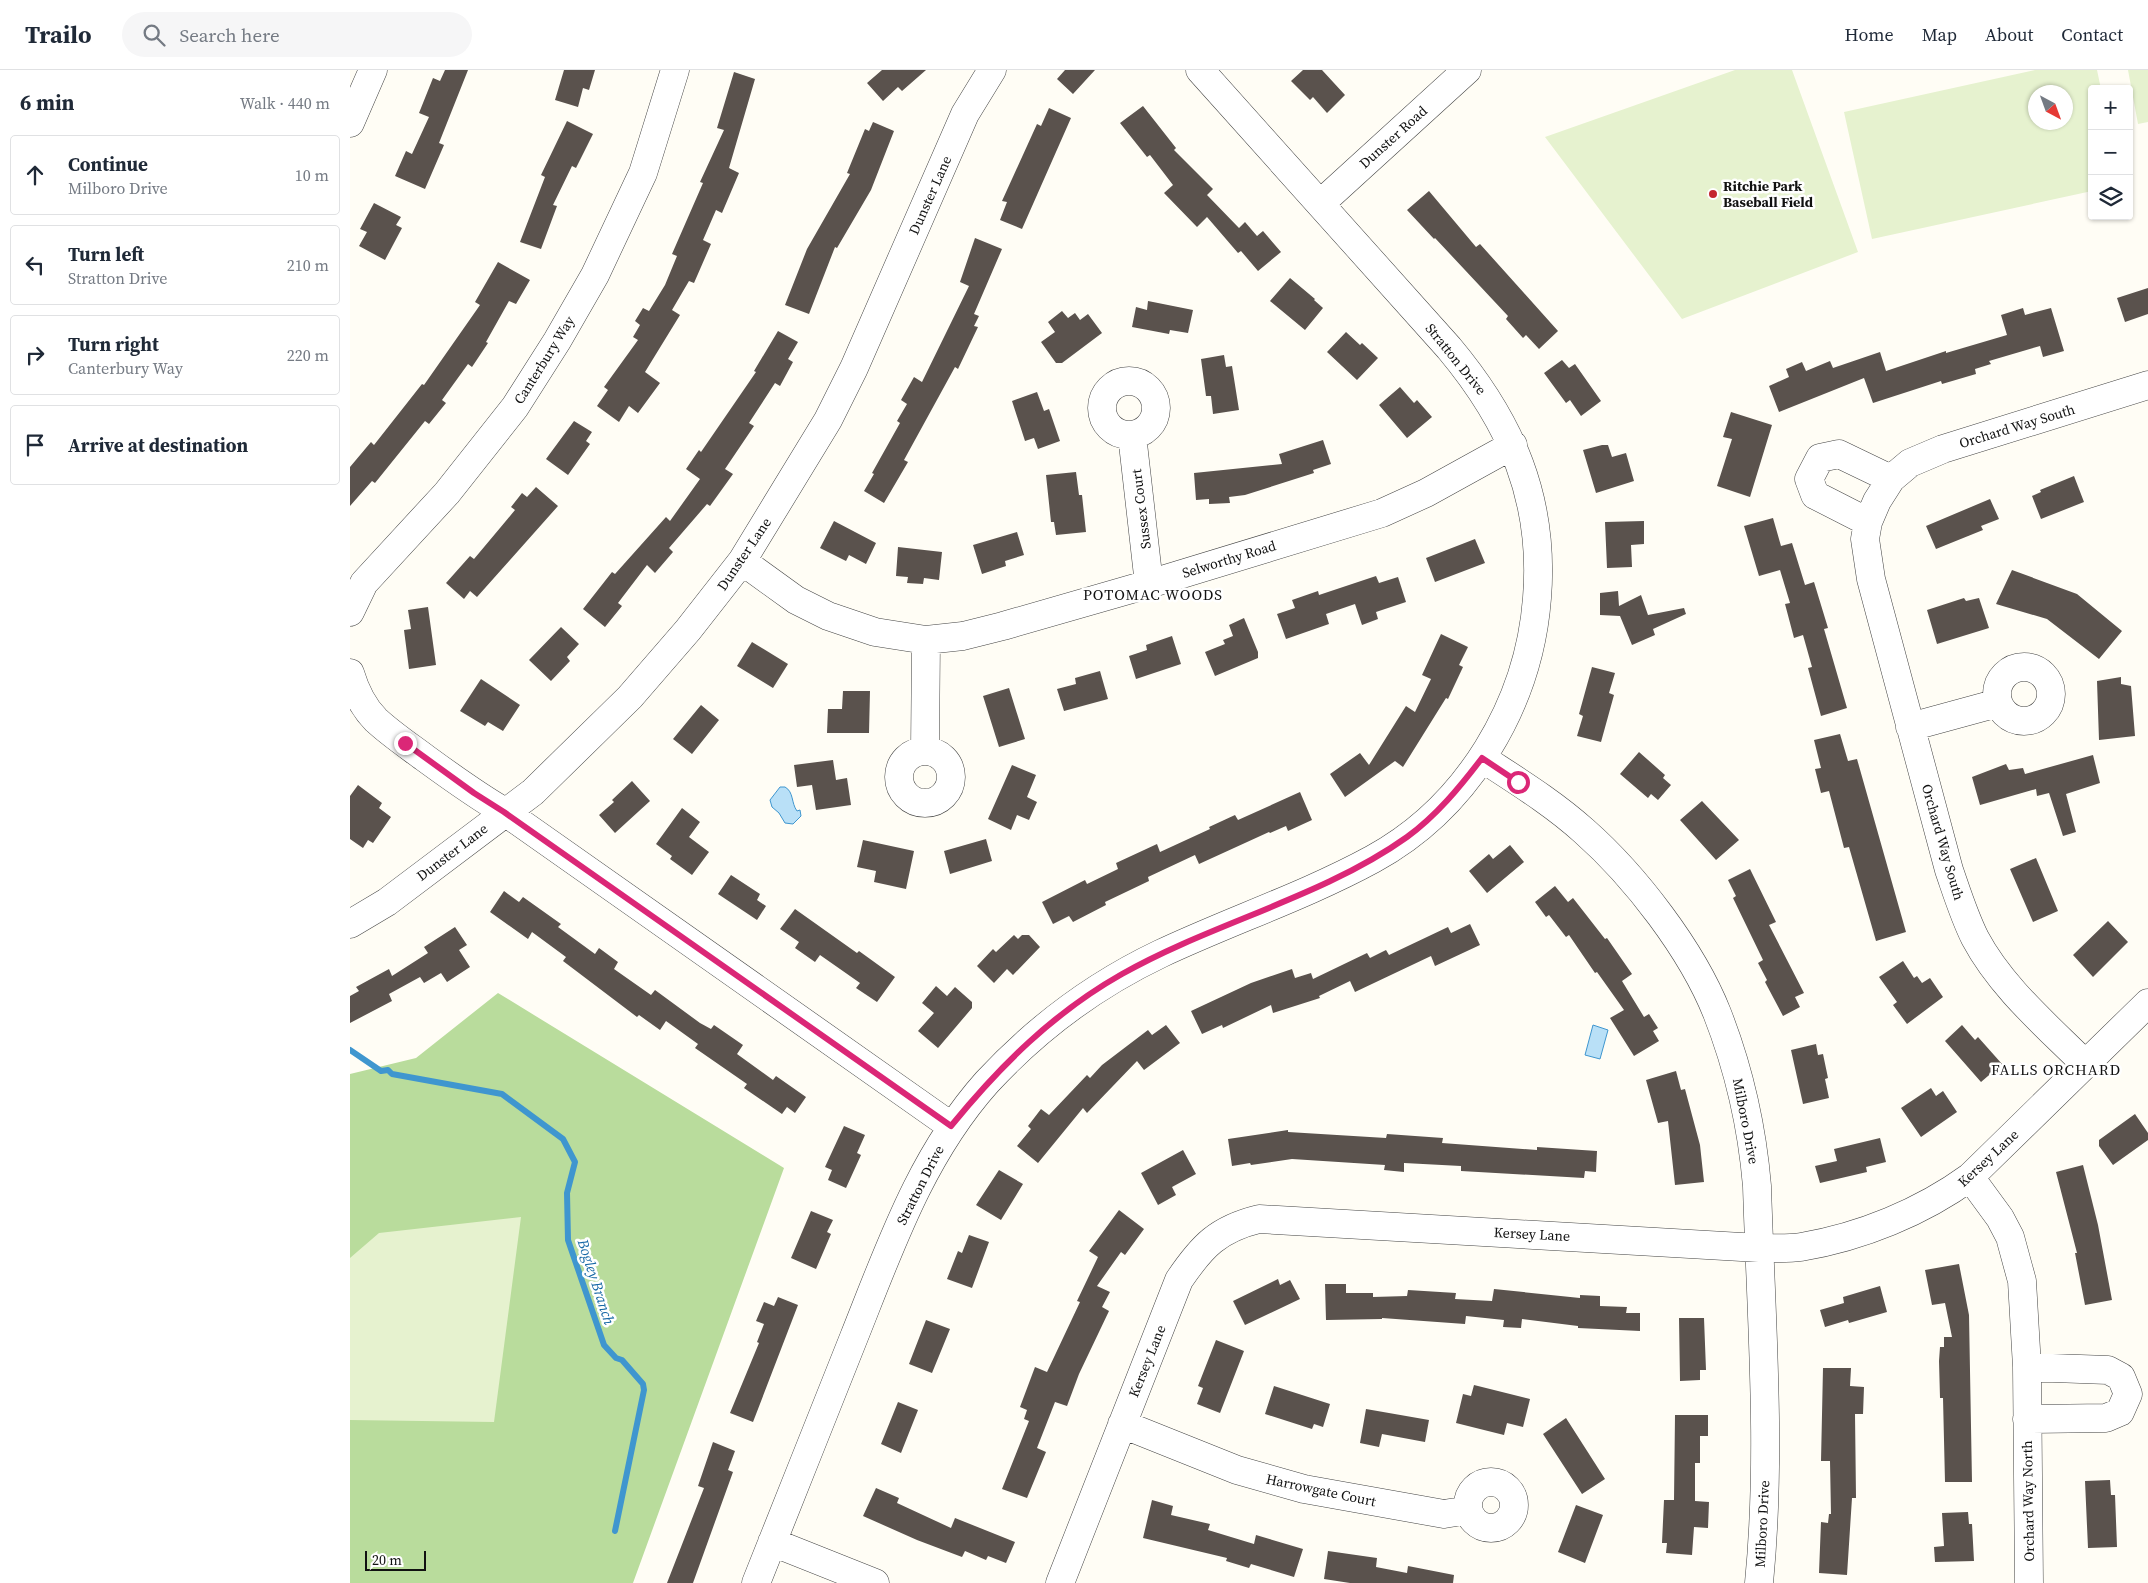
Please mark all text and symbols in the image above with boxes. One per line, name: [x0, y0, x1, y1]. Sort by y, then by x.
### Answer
search box: [122, 12, 472, 57]
text: Trailo: [25, 18, 92, 51]
icon: search: [140, 21, 168, 49]
text: Search here: [180, 22, 280, 48]
text: Home: [1845, 22, 1894, 47]
text: Map: [1922, 22, 1957, 47]
text: About: [1985, 22, 2033, 47]
text: Contact: [2061, 22, 2123, 47]
north arrow: [2028, 85, 2073, 130]
map controls: [2088, 85, 2133, 220]
button: +: [2088, 85, 2133, 130]
text: 6 min: [20, 88, 75, 117]
text: Walk · 440 m: [240, 92, 330, 114]
street label: Dunster Road: [1355, 101, 1431, 173]
button: −: [2088, 130, 2133, 175]
text: Continue: [68, 151, 148, 177]
street label: Dunster Lane: [904, 152, 956, 238]
icon: ahead: [21, 161, 49, 189]
text: 10 m: [295, 164, 329, 186]
button: layers: [2088, 175, 2133, 220]
place label: Ritchie Park Baseball Field: [1723, 176, 1814, 212]
text: Milboro Drive: [68, 177, 168, 199]
marker: Ritchie Park Baseball Field: [1707, 188, 1719, 200]
text: Turn left: [68, 241, 144, 267]
icon: left: [21, 251, 49, 279]
text: 210 m: [287, 254, 329, 276]
text: Stratton Drive: [68, 267, 167, 289]
street label: Canterbury Way: [509, 311, 580, 408]
street label: Stratton Drive: [1421, 319, 1491, 399]
text: Turn right: [68, 331, 159, 357]
icon: right: [21, 341, 49, 369]
text: 220 m: [287, 344, 329, 366]
text: Canterbury Way: [68, 357, 183, 379]
street label: Orchard Way South: [1957, 399, 2077, 453]
icon: arrive: [21, 431, 49, 459]
text: Arrive at destination: [68, 432, 248, 458]
street label: Sussex Court: [1126, 467, 1156, 550]
street label: Dunster Lane: [712, 513, 776, 595]
street label: Selworthy Road: [1180, 535, 1278, 583]
district label: POTOMAC WOODS: [1083, 584, 1223, 605]
route end: [394, 732, 417, 755]
route start: [1507, 771, 1530, 794]
street label: Orchard Way South: [1917, 782, 1969, 902]
street label: Dunster Lane: [412, 819, 492, 885]
district label: FALLS ORCHARD: [1991, 1059, 2121, 1080]
street label: Milboro Drive: [1728, 1076, 1764, 1166]
street label: Kersey Lane: [1953, 1125, 2023, 1191]
street label: Stratton Drive: [891, 1142, 949, 1228]
street label: Kersey Lane: [1493, 1222, 1571, 1246]
water label: Bogley Branch: [572, 1235, 620, 1327]
street label: Kersey Lane: [1123, 1322, 1171, 1400]
street label: Orchard Way North: [2017, 1440, 2039, 1562]
street label: Harrowgate Court: [1264, 1469, 1378, 1512]
street label: Milboro Drive: [1750, 1480, 1774, 1568]
scale bar: [365, 1548, 426, 1571]
text: 20 m: [372, 1550, 402, 1570]

